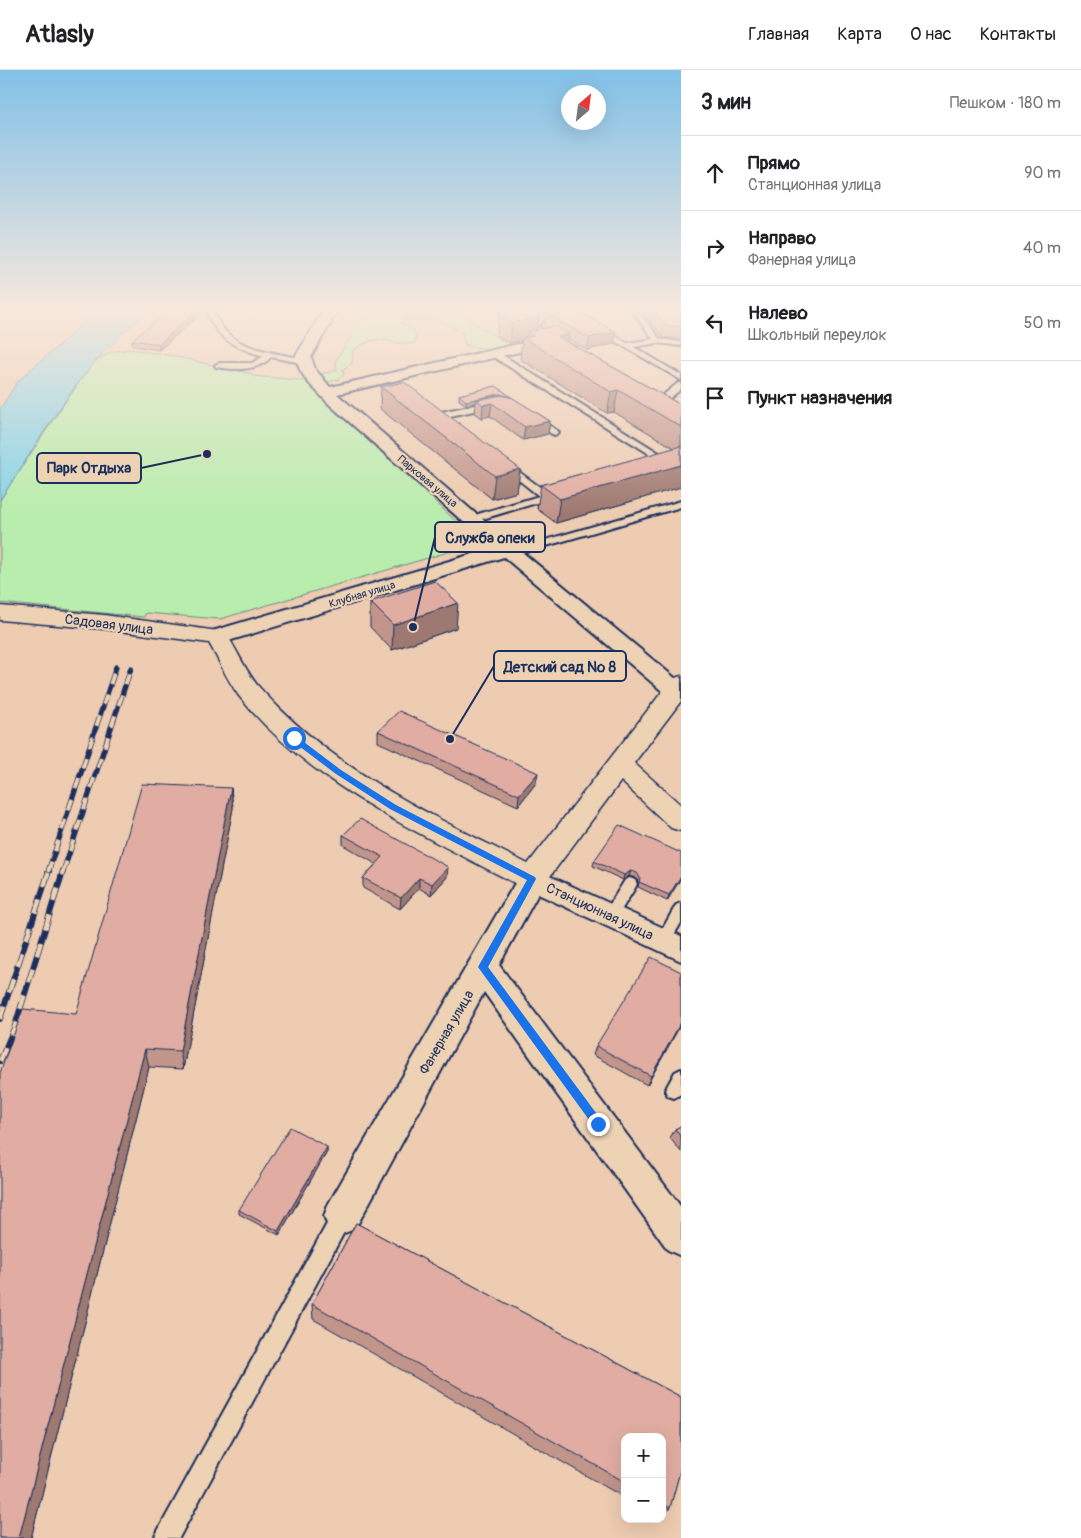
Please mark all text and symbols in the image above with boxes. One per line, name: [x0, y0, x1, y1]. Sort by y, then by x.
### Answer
text: Atlasly: [25, 20, 94, 49]
text: Главная: [748, 23, 809, 46]
text: Карта: [837, 23, 882, 46]
text: О нас: [910, 23, 952, 46]
text: Контакты: [980, 23, 1056, 46]
north arrow: [561, 85, 606, 130]
text: 3 мин: [701, 89, 751, 116]
text: Пешком · 180 m: [950, 93, 1061, 113]
text: Прямо: [748, 151, 800, 175]
icon: ahead: [701, 159, 729, 187]
text: 90 m: [1024, 163, 1061, 183]
text: Станционная улица: [748, 175, 881, 195]
text: Направо: [748, 226, 816, 250]
icon: right: [701, 234, 729, 262]
text: 40 m: [1023, 238, 1061, 258]
text: Фанерная улица: [748, 250, 856, 270]
text: Налево: [748, 301, 808, 325]
icon: left: [701, 309, 729, 337]
text: 50 m: [1024, 313, 1061, 333]
text: Школьный переулок: [748, 325, 887, 345]
icon: arrive: [701, 384, 729, 412]
text: Пункт назначения: [748, 386, 892, 410]
callout: Парк Отдыха: [37, 453, 141, 483]
street label: Парковая улица: [395, 453, 460, 510]
text: Парк Отдыха: [47, 459, 131, 478]
callout: Служба опеки: [435, 522, 545, 552]
text: Служба опеки: [445, 529, 535, 548]
street label: Клубная улица: [327, 578, 397, 611]
street label: Садовая улица: [64, 611, 154, 638]
callout: Детский сад № 8: [494, 651, 626, 681]
text: Детский сад № 8: [503, 658, 617, 677]
route start: [283, 727, 306, 750]
street label: Станционная улица: [543, 879, 656, 944]
street label: Фанерная улица: [415, 987, 477, 1077]
route end: [587, 1113, 610, 1136]
map controls: [621, 1433, 666, 1523]
button: +: [621, 1433, 666, 1478]
button: −: [621, 1478, 666, 1523]

